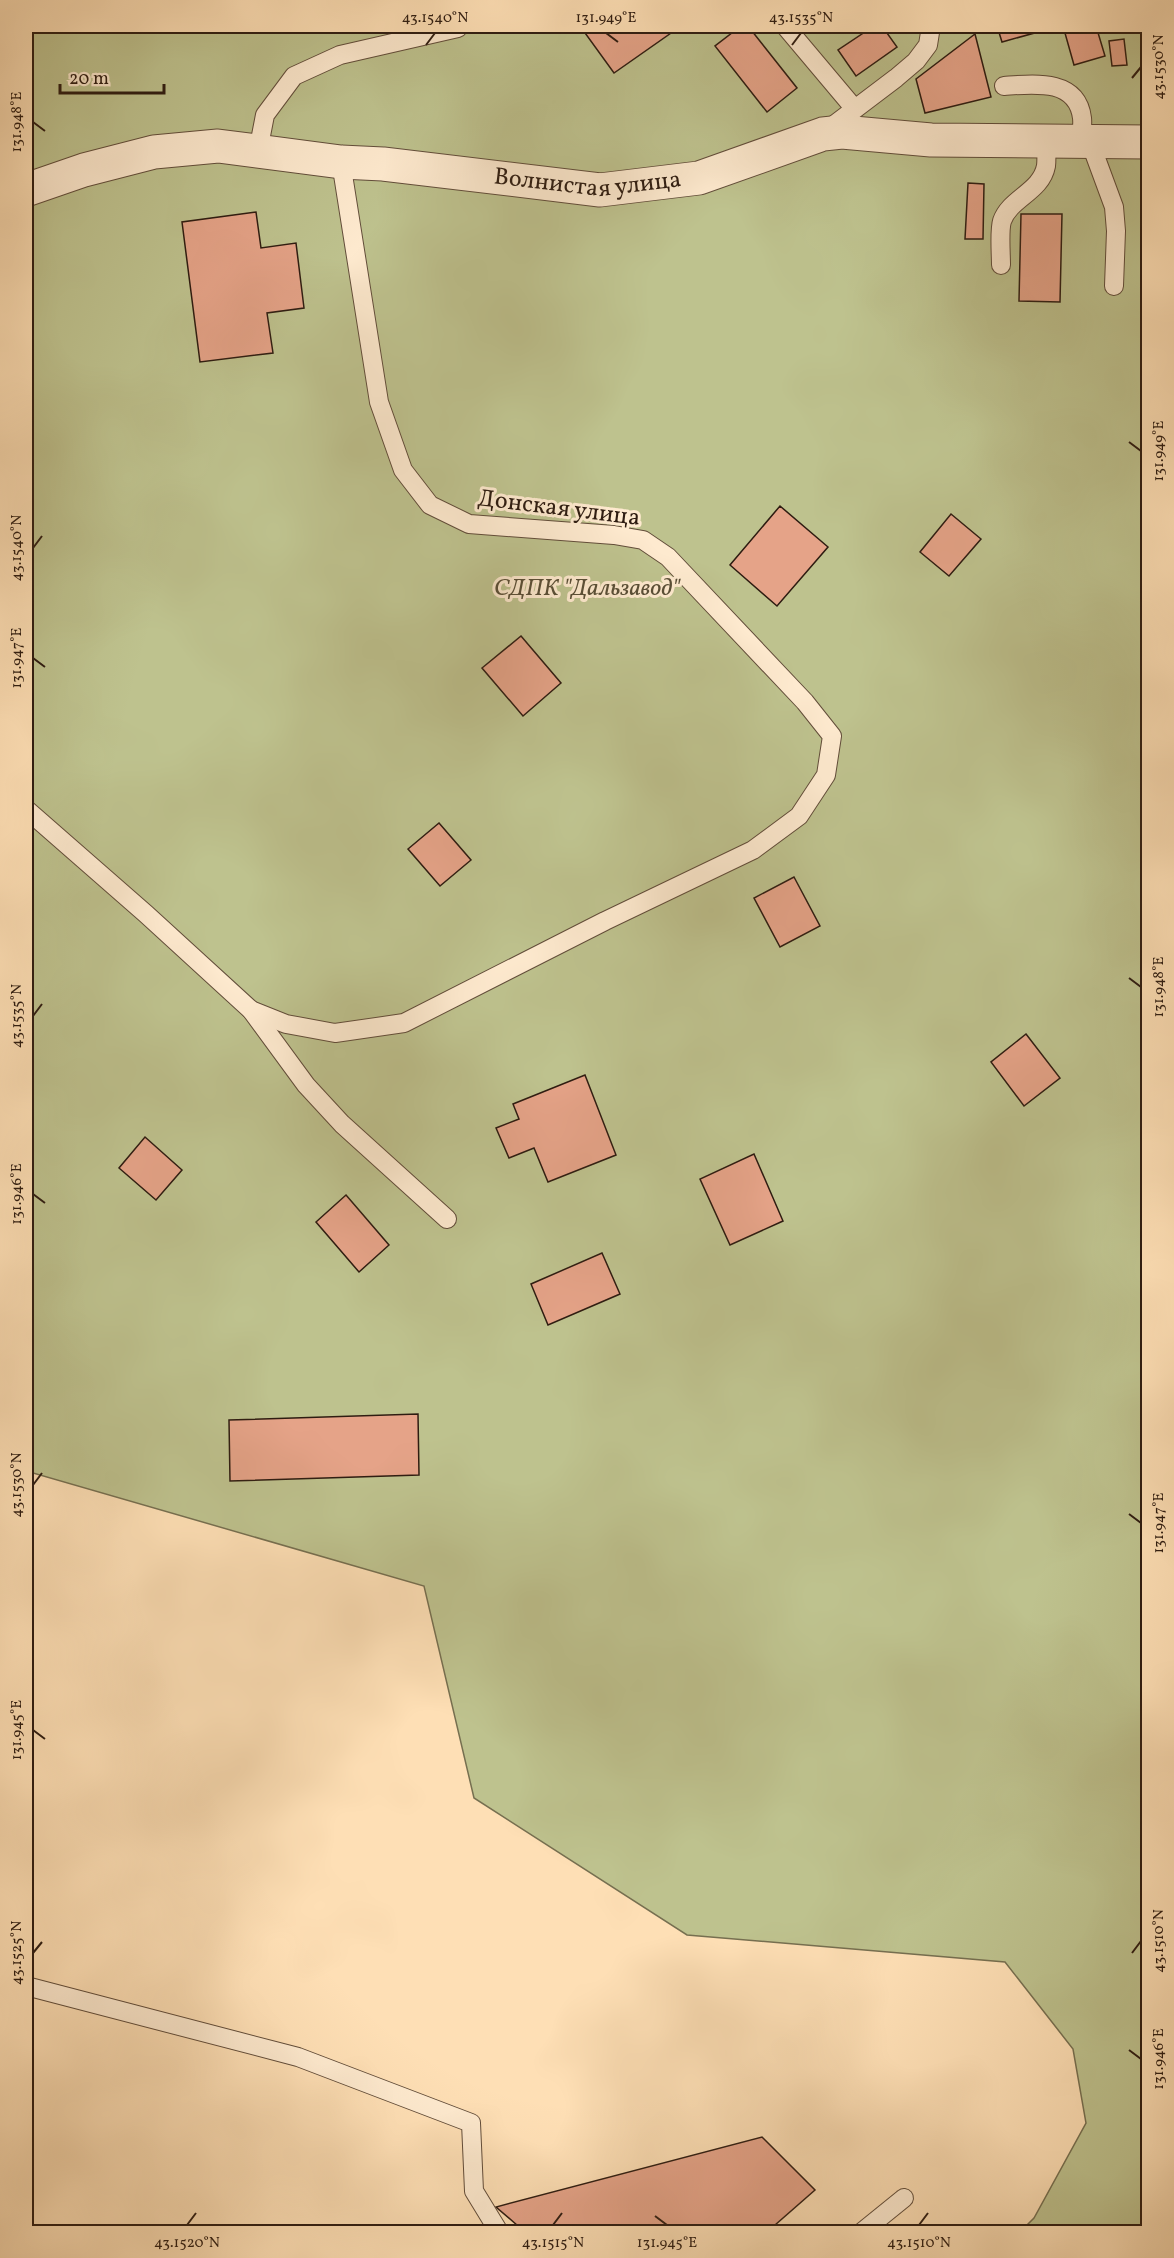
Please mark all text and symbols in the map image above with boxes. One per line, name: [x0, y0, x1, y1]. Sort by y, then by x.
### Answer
text: 43.1540°N: [402, 8, 468, 29]
text: 131.949°E: [576, 8, 636, 29]
text: 43.1535°N: [769, 8, 833, 29]
text: 43.1530°N: [1149, 34, 1170, 100]
scale bar: [60, 57, 164, 95]
text: 20 m: [69, 67, 109, 92]
text: 131.948°E: [7, 91, 28, 153]
street label: Волнистая улица: [492, 160, 683, 207]
text: 131.949°E: [1149, 421, 1170, 481]
street label: Донская улица: [476, 482, 642, 536]
text: 43.1540°N: [7, 515, 28, 581]
park label: СДПК "Дальзавод": [494, 572, 681, 606]
text: 131.947°E: [7, 627, 28, 689]
text: 131.948°E: [1149, 956, 1170, 1018]
text: 43.1535°N: [7, 984, 28, 1048]
text: 131.946°E: [7, 1163, 28, 1225]
text: 43.1530°N: [7, 1452, 28, 1518]
text: 131.947°E: [1149, 1492, 1170, 1554]
text: 131.945°E: [7, 1700, 28, 1760]
text: 43.1510°N: [1149, 1909, 1170, 1973]
text: 43.1525°N: [7, 1921, 28, 1985]
text: 131.946°E: [1149, 2028, 1170, 2090]
text: 43.1520°N: [154, 2233, 220, 2254]
text: 43.1515°N: [522, 2233, 584, 2254]
text: 131.945°E: [637, 2233, 697, 2254]
text: 43.1510°N: [887, 2233, 951, 2254]

